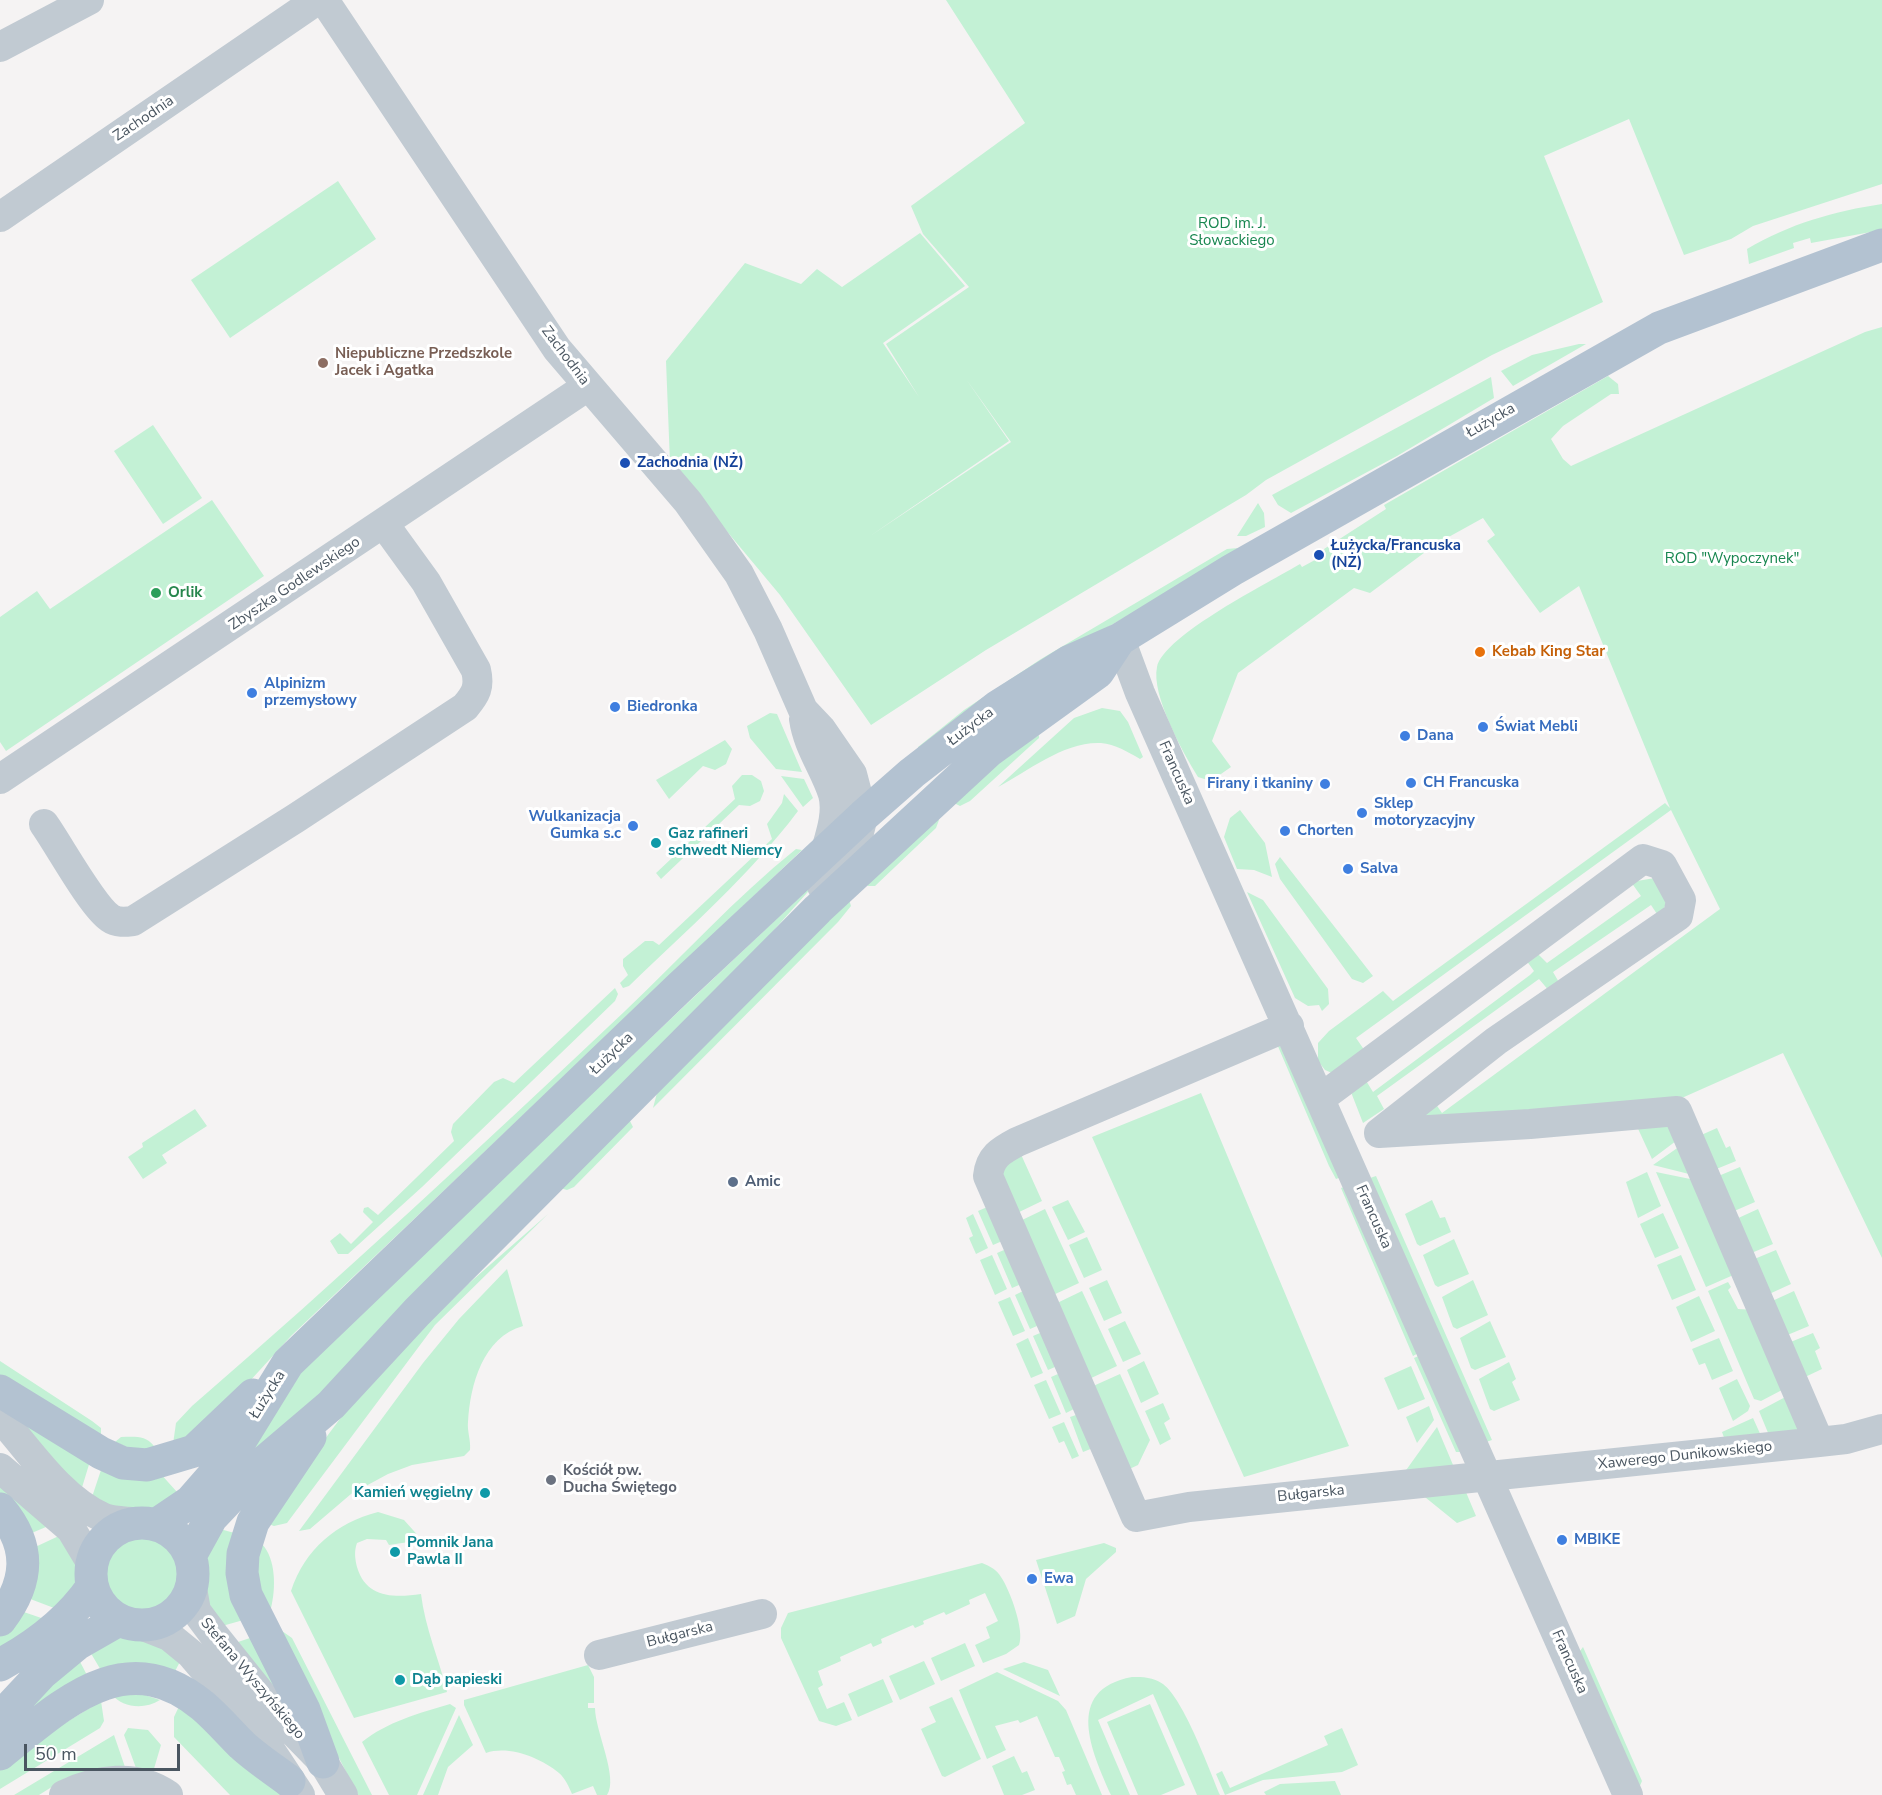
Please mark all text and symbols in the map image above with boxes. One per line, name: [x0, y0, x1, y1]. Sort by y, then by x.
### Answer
street label: Zachodnia: [110, 92, 178, 146]
park label: ROD im. J. Słowackiego: [1189, 215, 1275, 250]
street label: Zachodnia: [537, 323, 593, 389]
place label: Niepubliczne Przedszkole Jacek i Agatka: [335, 345, 512, 380]
marker: Niepubliczne Przedszkole Jacek i Agatka: [316, 356, 330, 370]
street label: Łużycka: [1463, 400, 1519, 442]
place label: Zachodnia (NŻ): [637, 454, 744, 472]
marker: Zachodnia (NŻ): [618, 456, 632, 470]
street label: Zbyszka Godlewskiego: [226, 533, 364, 635]
place label: Łużycka/Francuska (NŻ): [1331, 537, 1461, 572]
marker: Łużycka/Francuska (NŻ): [1312, 548, 1326, 562]
park label: ROD "Wypoczynek": [1665, 550, 1799, 568]
place label: Orlik: [168, 584, 202, 602]
marker: Orlik: [149, 586, 163, 600]
place label: Kebab King Star: [1492, 643, 1605, 661]
marker: Kebab King Star: [1473, 645, 1487, 659]
place label: Alpinizm przemysłowy: [264, 675, 357, 710]
marker: Alpinizm przemysłowy: [245, 686, 259, 700]
place label: Biedronka: [627, 698, 698, 716]
marker: Biedronka: [608, 700, 622, 714]
street label: Łużycka: [944, 704, 998, 750]
place label: Świat Mebli: [1495, 718, 1578, 736]
marker: Świat Mebli: [1476, 720, 1490, 734]
place label: Dana: [1417, 727, 1454, 745]
marker: Dana: [1398, 729, 1412, 743]
street label: Francuska: [1154, 738, 1198, 808]
place label: CH Francuska: [1423, 774, 1519, 792]
place label: Firany i tkaniny: [1207, 775, 1313, 793]
marker: CH Francuska: [1404, 776, 1418, 790]
marker: Firany i tkaniny: [1318, 777, 1332, 791]
place label: Sklep motoryzacyjny: [1374, 795, 1475, 830]
marker: Sklep motoryzacyjny: [1355, 806, 1369, 820]
place label: Wulkanizacja Gumka s.c: [528, 808, 621, 843]
marker: Wulkanizacja Gumka s.c: [626, 819, 640, 833]
place label: Chorten: [1297, 822, 1353, 840]
marker: Chorten: [1278, 824, 1292, 838]
place label: Gaz rafineri schwedt Niemcy: [668, 825, 782, 860]
marker: Gaz rafineri schwedt Niemcy: [649, 836, 663, 850]
place label: Salva: [1360, 860, 1398, 878]
marker: Salva: [1341, 862, 1355, 876]
street label: Łużycka: [587, 1029, 637, 1079]
place label: Amic: [745, 1173, 780, 1191]
marker: Amic: [726, 1175, 740, 1189]
street label: Francuska: [1351, 1182, 1395, 1252]
street label: Łużycka: [246, 1368, 290, 1422]
street label: Xawerego Dunikowskiego: [1597, 1438, 1773, 1474]
place label: Kościół pw. Ducha Świętego: [563, 1462, 677, 1497]
marker: Kościół pw. Ducha Świętego: [544, 1473, 558, 1487]
street label: Bułgarska: [1276, 1482, 1346, 1506]
place label: Kamień węgielny: [354, 1484, 473, 1502]
marker: Kamień węgielny: [478, 1486, 492, 1500]
place label: MBIKE: [1574, 1531, 1620, 1549]
marker: MBIKE: [1555, 1533, 1569, 1547]
place label: Pomnik Jana Pawla II: [407, 1534, 493, 1569]
marker: Pomnik Jana Pawla II: [388, 1545, 402, 1559]
place label: Ewa: [1044, 1570, 1074, 1588]
marker: Ewa: [1025, 1572, 1039, 1586]
street label: Stefana Wyszyńskiego: [196, 1615, 308, 1743]
street label: Bułgarska: [645, 1618, 715, 1652]
street label: Francuska: [1547, 1627, 1591, 1697]
place label: Dąb papieski: [412, 1671, 502, 1689]
marker: Dąb papieski: [393, 1673, 407, 1687]
scale bar: [27, 1732, 183, 1770]
text: 50 m: [35, 1742, 77, 1766]

